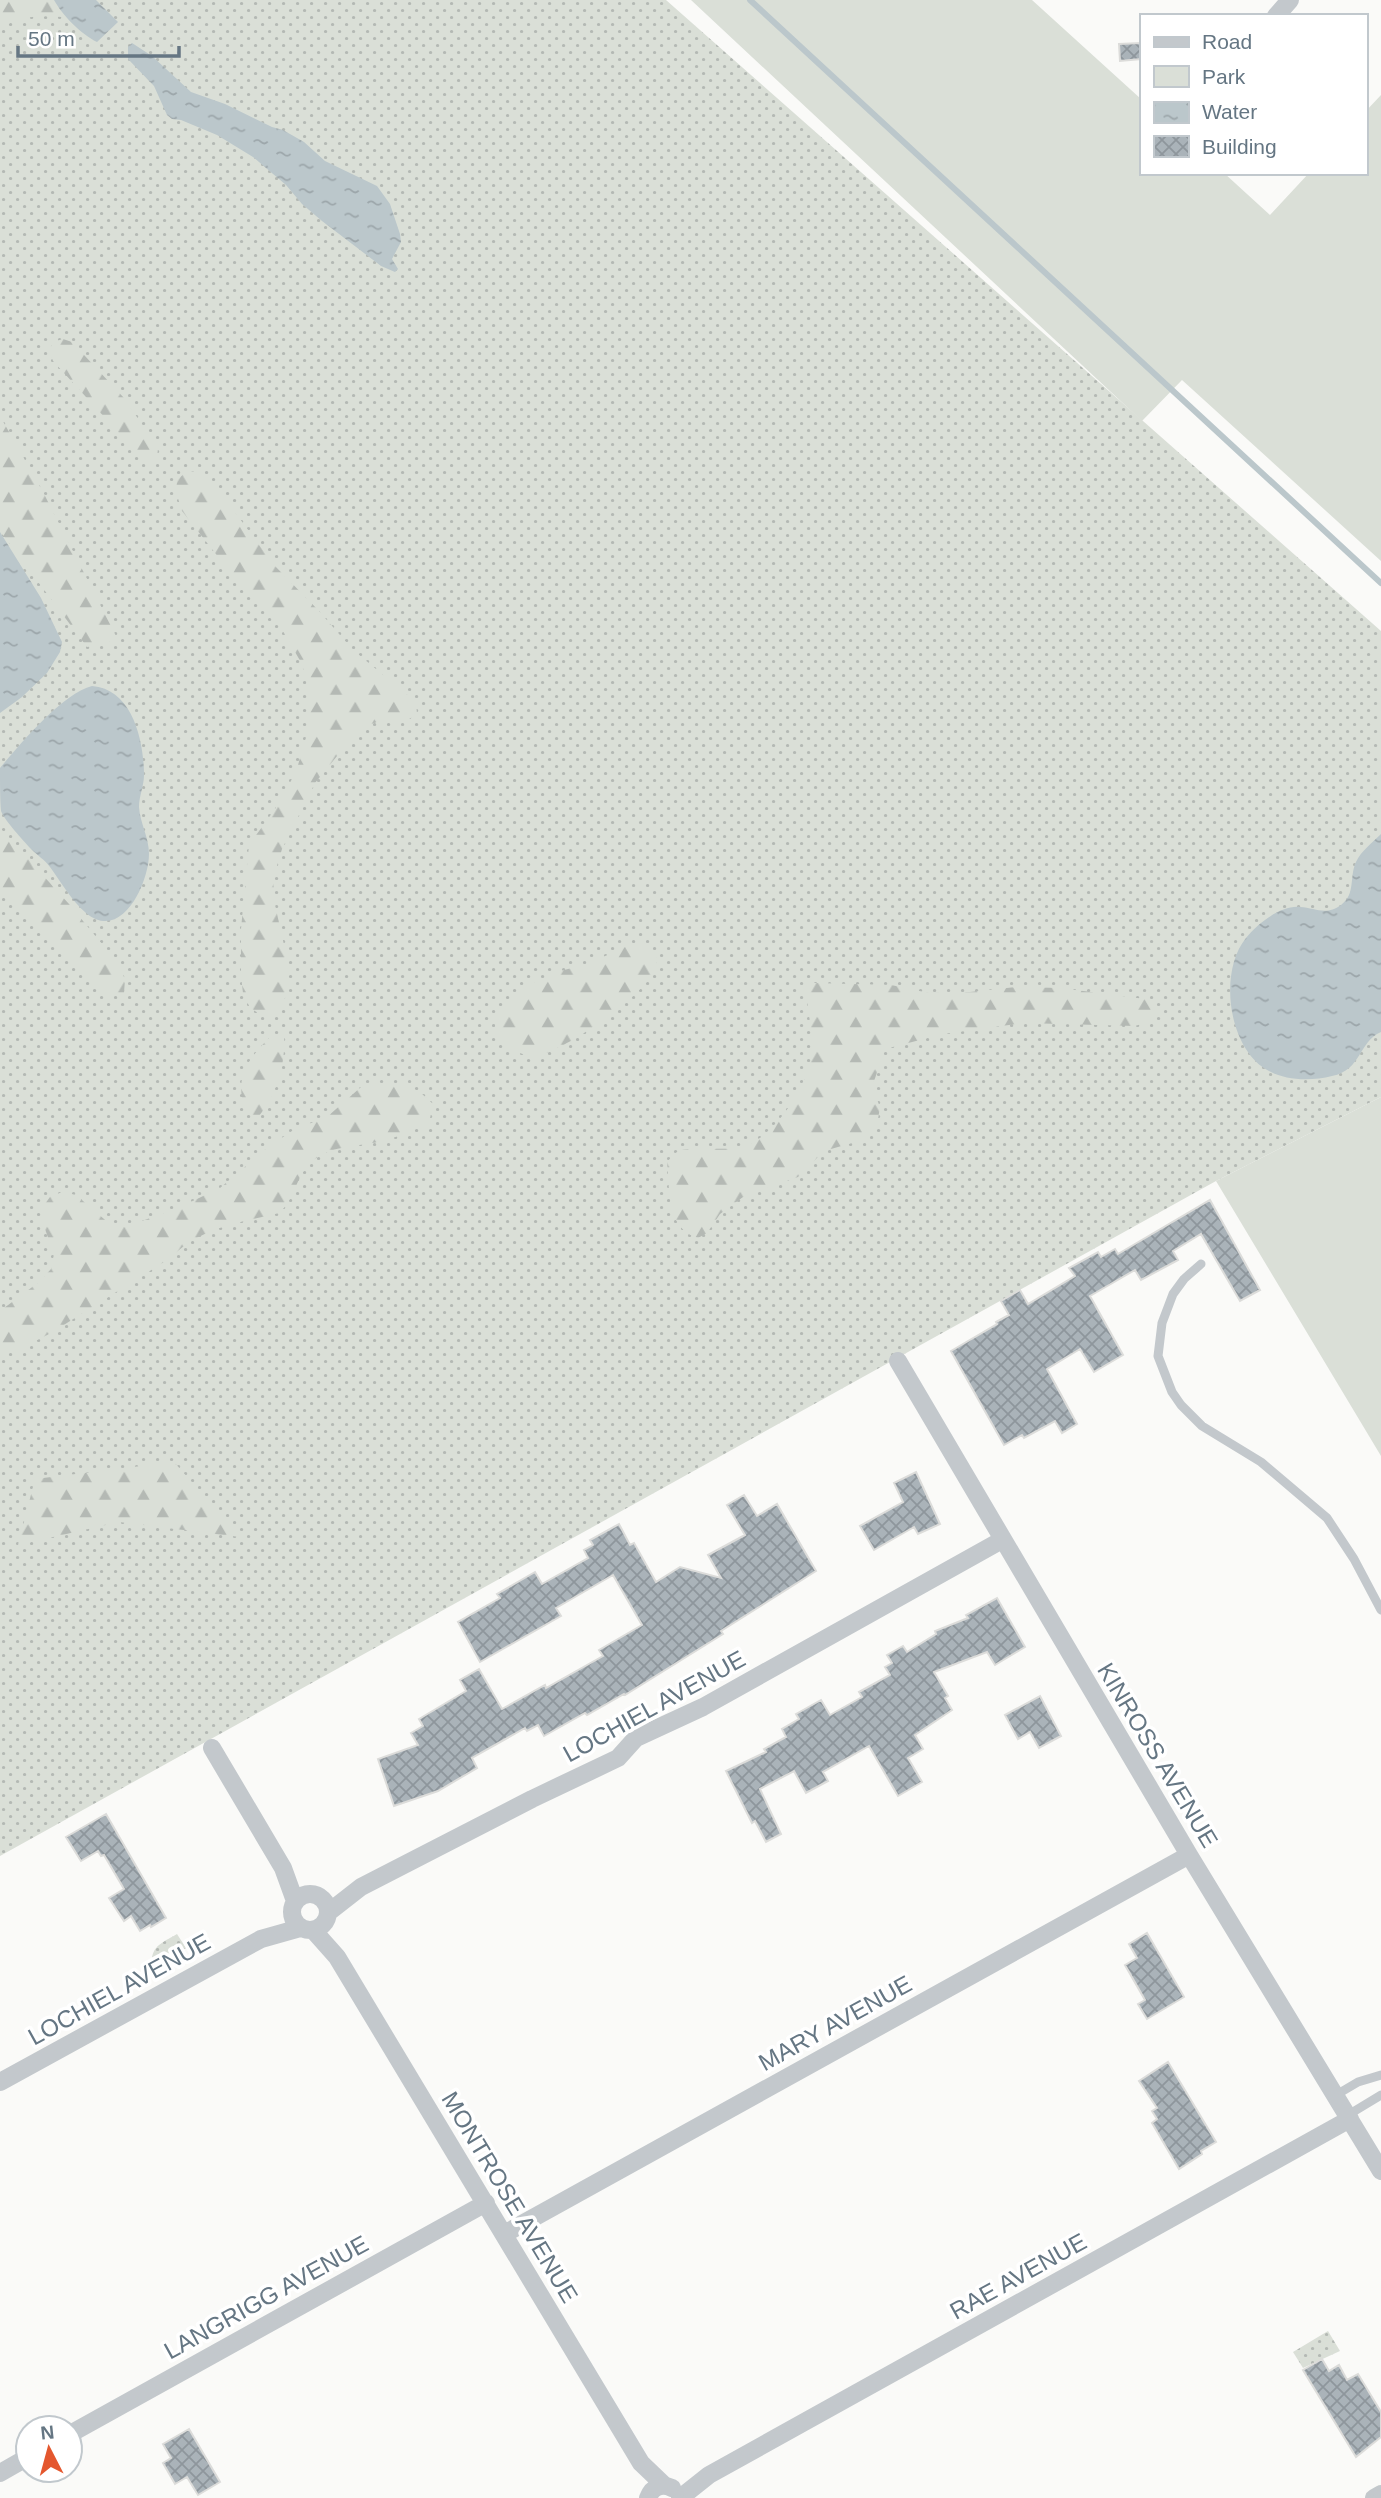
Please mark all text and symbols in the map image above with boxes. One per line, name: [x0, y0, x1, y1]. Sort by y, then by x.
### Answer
scale bar: [18, 14, 178, 58]
legend: [1140, 14, 1367, 175]
text: 50 m: [28, 27, 75, 50]
text: Road: [1202, 30, 1252, 53]
text: Park: [1202, 65, 1246, 88]
text: Water: [1202, 100, 1257, 123]
text: Building: [1202, 135, 1277, 158]
street label: LOCHIEL AVENUE: [558, 1645, 750, 1767]
street label: KINROSS AVENUE: [1092, 1658, 1224, 1852]
street label: LOCHIEL AVENUE: [23, 1928, 215, 2050]
street label: MARY AVENUE: [754, 1970, 916, 2076]
street label: MONTROSE AVENUE: [436, 2087, 584, 2307]
street label: RAE AVENUE: [945, 2227, 1091, 2325]
street label: LANGRIGG AVENUE: [159, 2230, 373, 2364]
north arrow: [14, 2414, 84, 2484]
text: N: [39, 2421, 55, 2444]

